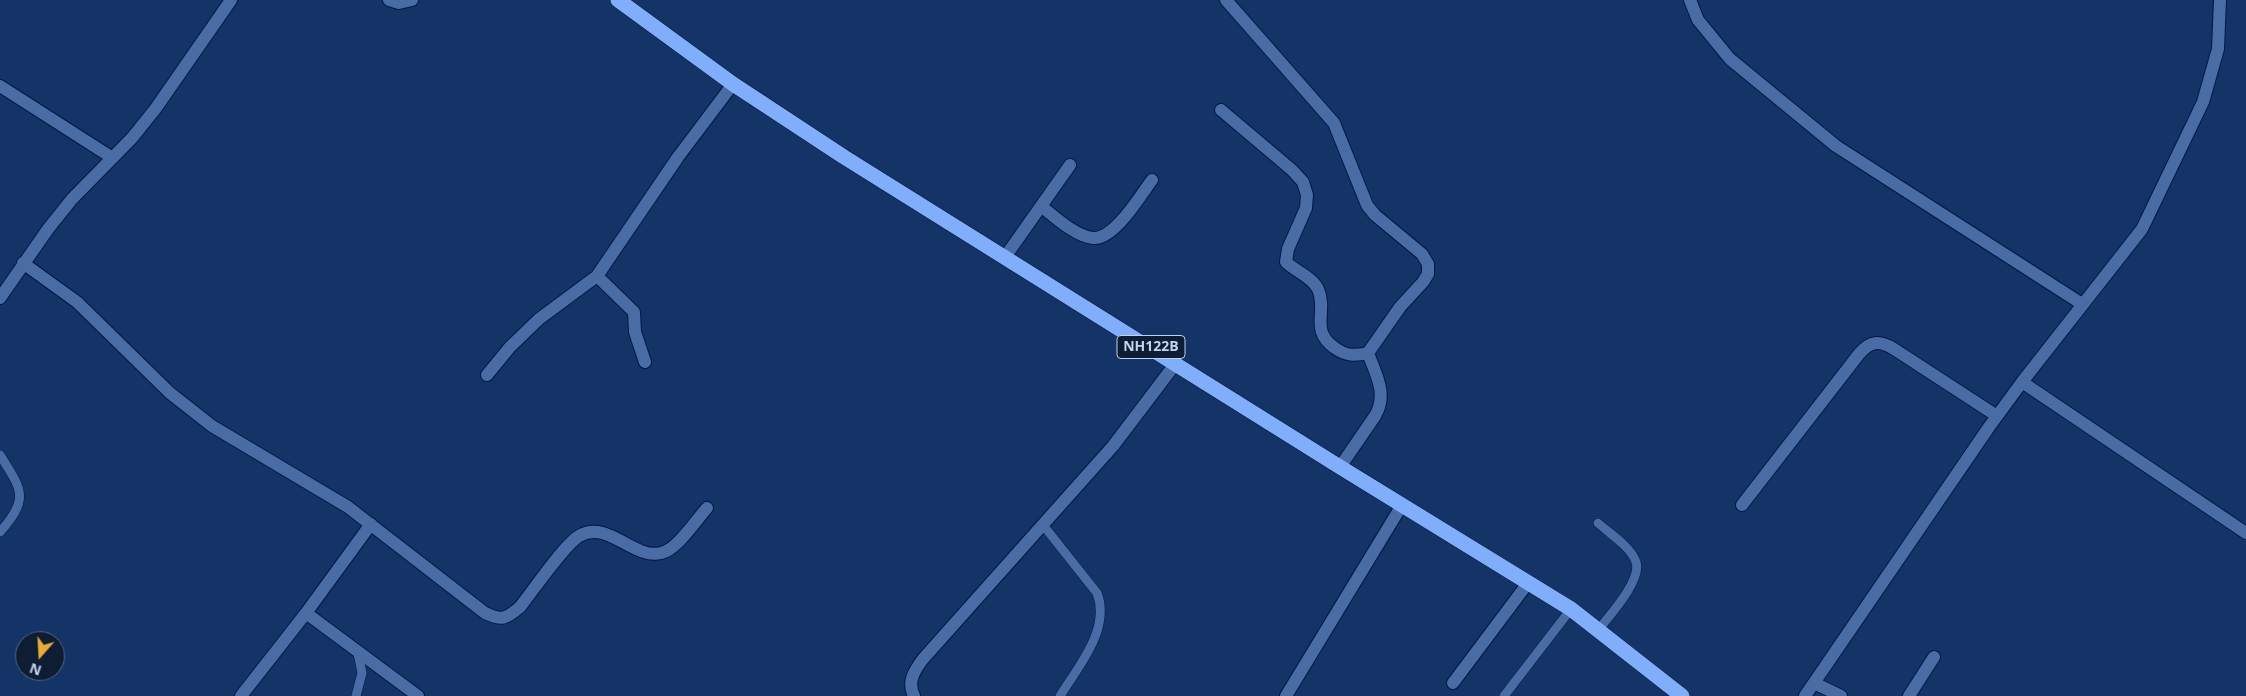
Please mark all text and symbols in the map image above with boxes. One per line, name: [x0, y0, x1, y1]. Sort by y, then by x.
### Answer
road number: NH122B: [1117, 336, 1185, 358]
north arrow: [15, 631, 65, 681]
text: N: [27, 659, 44, 681]

